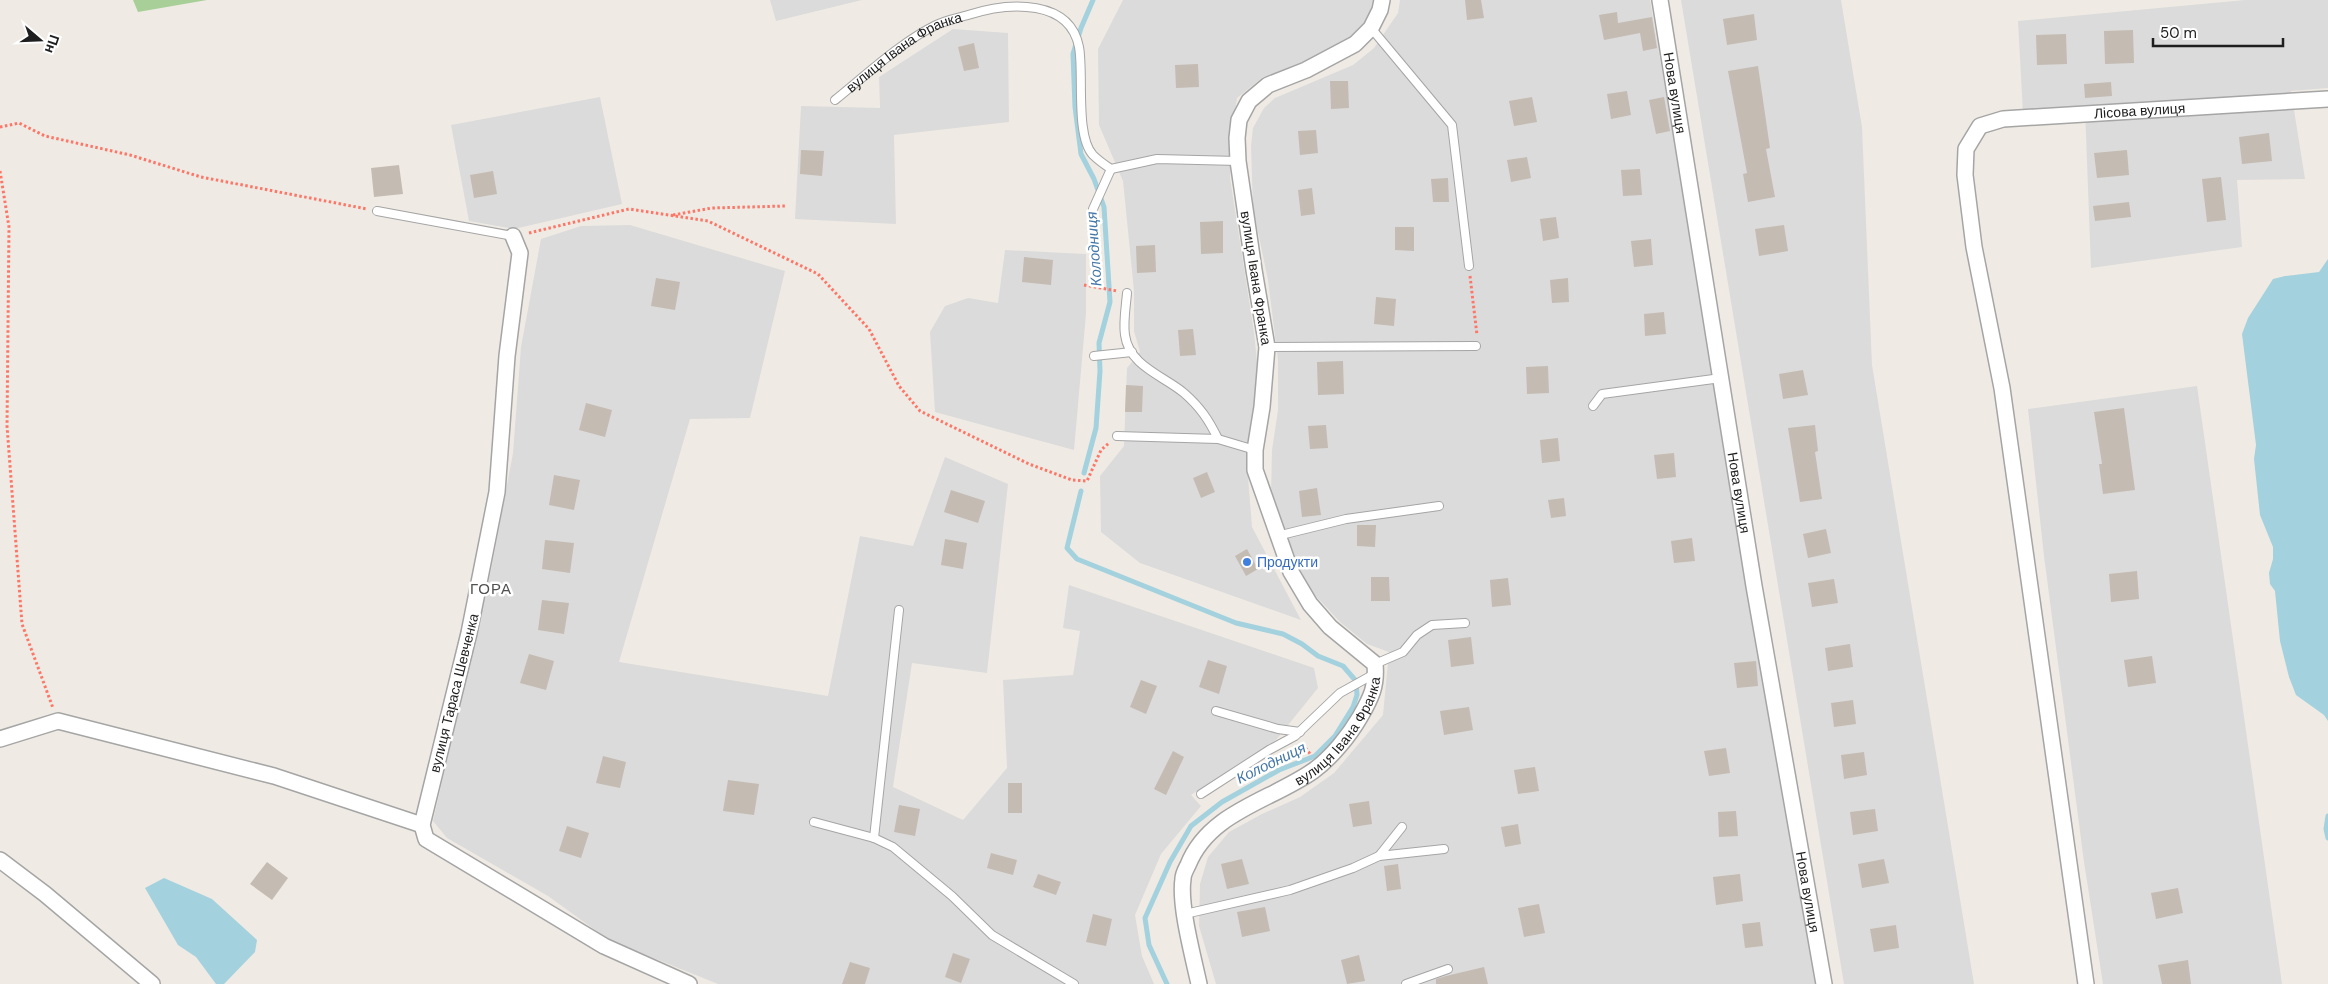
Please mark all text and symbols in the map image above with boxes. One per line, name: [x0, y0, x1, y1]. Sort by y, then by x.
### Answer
street label: вулиця Івана Франка: [842, 8, 964, 96]
north arrow: [15, 15, 65, 65]
scale bar: [2153, 15, 2283, 47]
text: 50 m: [2160, 23, 2197, 43]
text: Пн: [41, 33, 64, 56]
street label: Нова вулиця: [1659, 51, 1690, 135]
street label: Лісова вулиця: [2093, 99, 2186, 122]
street label: вулиця Івана Франка: [1237, 210, 1276, 347]
water label: Колодниця: [1081, 211, 1107, 287]
street label: Нова вулиця: [1724, 451, 1754, 535]
place label: Продукти: [1257, 553, 1318, 571]
marker: Продукти: [1241, 556, 1253, 568]
district label: ГОРА: [470, 579, 512, 599]
street label: вулиця Тараса Шевченка: [426, 611, 483, 774]
street label: вулиця Івана Франка: [1291, 676, 1384, 789]
water label: Колодниця: [1233, 738, 1309, 788]
street label: Нова вулиця: [1792, 850, 1824, 934]

